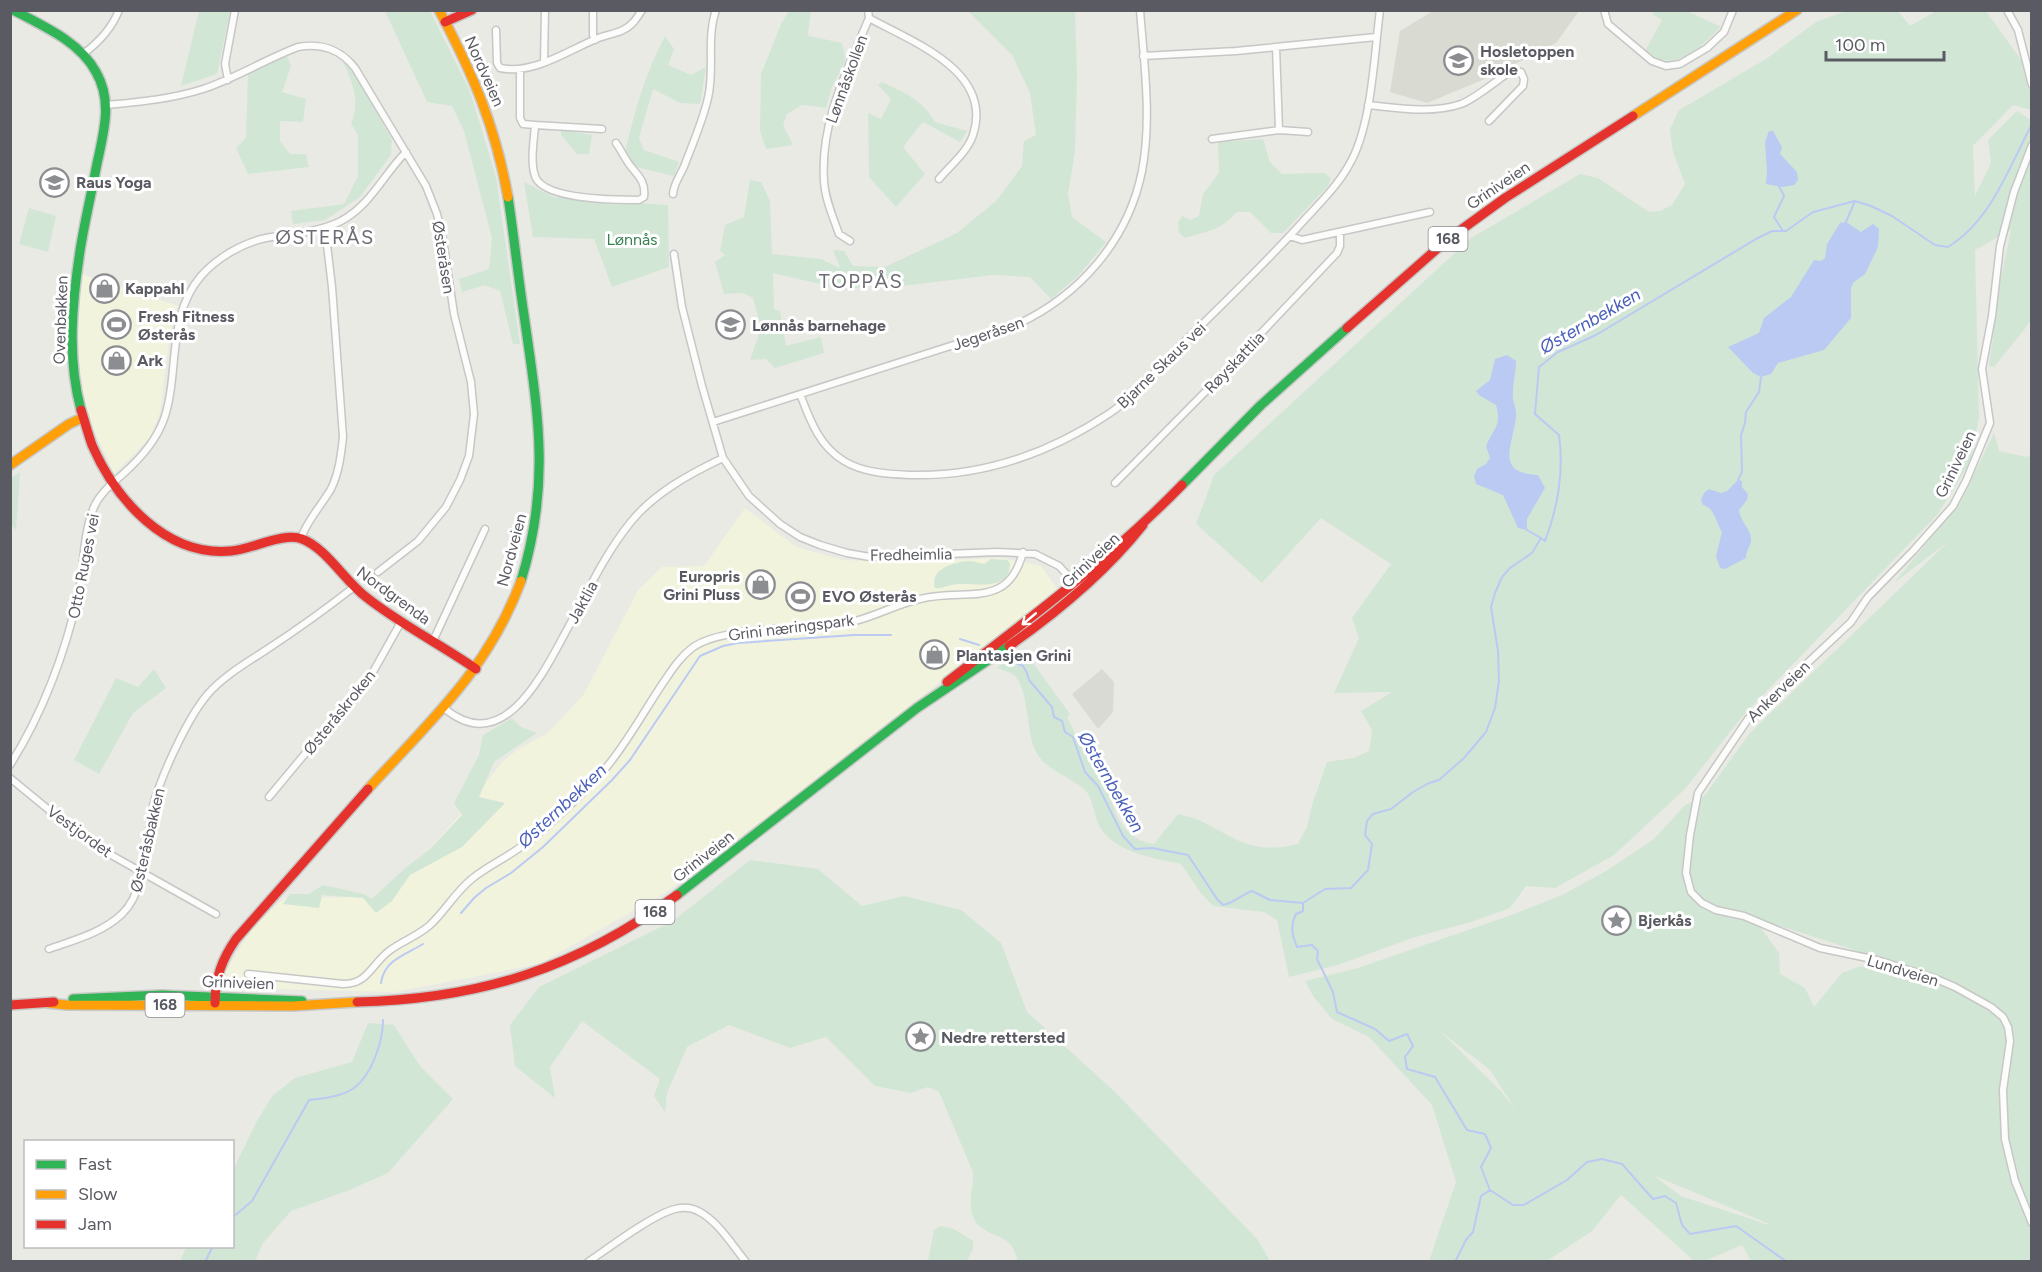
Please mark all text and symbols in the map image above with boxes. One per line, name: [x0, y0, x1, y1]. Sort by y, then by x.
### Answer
scale bar: [1826, 24, 1944, 62]
street label: Lønnåskollen: [822, 32, 871, 126]
street label: Nordveien: [461, 33, 508, 109]
text: 100 m: [1835, 34, 1885, 56]
place label: Hosletoppen skole: [1480, 42, 1574, 79]
school or university icon: Hosletoppen skole: [1443, 44, 1475, 76]
street label: Griniveien: [1463, 157, 1534, 213]
school or university icon: Raus Yoga: [39, 166, 71, 198]
place label: Raus Yoga: [76, 173, 152, 192]
street label: Østeråsen: [428, 219, 459, 295]
district label: ØSTERÅS: [275, 225, 375, 249]
road number: 168: [1428, 227, 1468, 251]
park label: Lønnås: [606, 230, 658, 249]
district label: TOPPÅS: [819, 269, 903, 293]
shop icon: Kappahl: [88, 272, 120, 304]
street label: Ovenbakken: [49, 275, 72, 365]
place label: Kappahl: [125, 279, 185, 298]
water label: Østernbekken: [1535, 283, 1645, 359]
place label: Fresh Fitness Østerås: [138, 307, 235, 344]
sports icon: Fresh Fitness Østerås: [101, 309, 133, 341]
school or university icon: Lønnås barnehage: [715, 309, 747, 341]
street label: Jegeråsen: [950, 312, 1026, 354]
place label: Lønnås barnehage: [752, 316, 886, 335]
street label: Bjarne Skaus vei: [1113, 318, 1210, 412]
street label: Røyskattlia: [1200, 328, 1268, 397]
shop icon: Ark: [100, 344, 132, 376]
place label: Ark: [137, 351, 163, 370]
street label: Griniveien: [1931, 428, 1980, 501]
street label: Otto Ruges vei: [64, 512, 103, 620]
street label: Nordveien: [493, 512, 530, 589]
street label: Griniveien: [1057, 529, 1123, 592]
street label: Fredheimlia: [870, 544, 952, 565]
street label: Nordgrenda: [353, 562, 434, 628]
place label: Europris Grini Pluss: [663, 567, 741, 604]
shop icon: Europris Grini Pluss: [745, 569, 777, 601]
street label: Jaktlia: [563, 578, 602, 627]
sports icon: EVO Østerås: [785, 580, 817, 612]
place label: EVO Østerås: [822, 587, 917, 606]
street label: Grini næringspark: [727, 610, 855, 645]
one-way arrow: [1021, 613, 1037, 626]
shop icon: Plantasjen Grini: [919, 639, 951, 671]
place label: Plantasjen Grini: [956, 646, 1071, 665]
street label: Ankerveien: [1743, 657, 1814, 726]
street label: Østeråskroken: [299, 666, 379, 758]
water label: Østernbekken: [1073, 727, 1149, 837]
water label: Østernbekken: [512, 759, 611, 853]
street label: Østeråsbakken: [126, 786, 169, 894]
street label: Vestjordet: [43, 801, 116, 861]
street label: Griniveien: [669, 827, 738, 886]
road number: 168: [636, 900, 674, 924]
place icon: Bjerkås: [1601, 904, 1633, 936]
place label: Bjerkås: [1638, 911, 1692, 930]
street label: Lundveien: [1865, 951, 1941, 990]
street label: Griniveien: [202, 972, 274, 993]
road number: 168: [146, 993, 184, 1017]
place icon: Nedre rettersted: [904, 1021, 936, 1053]
place label: Nedre rettersted: [941, 1028, 1065, 1047]
legend: [24, 1140, 234, 1248]
text: Fast: [78, 1153, 112, 1175]
text: Slow: [78, 1183, 117, 1205]
text: Jam: [78, 1213, 112, 1235]

